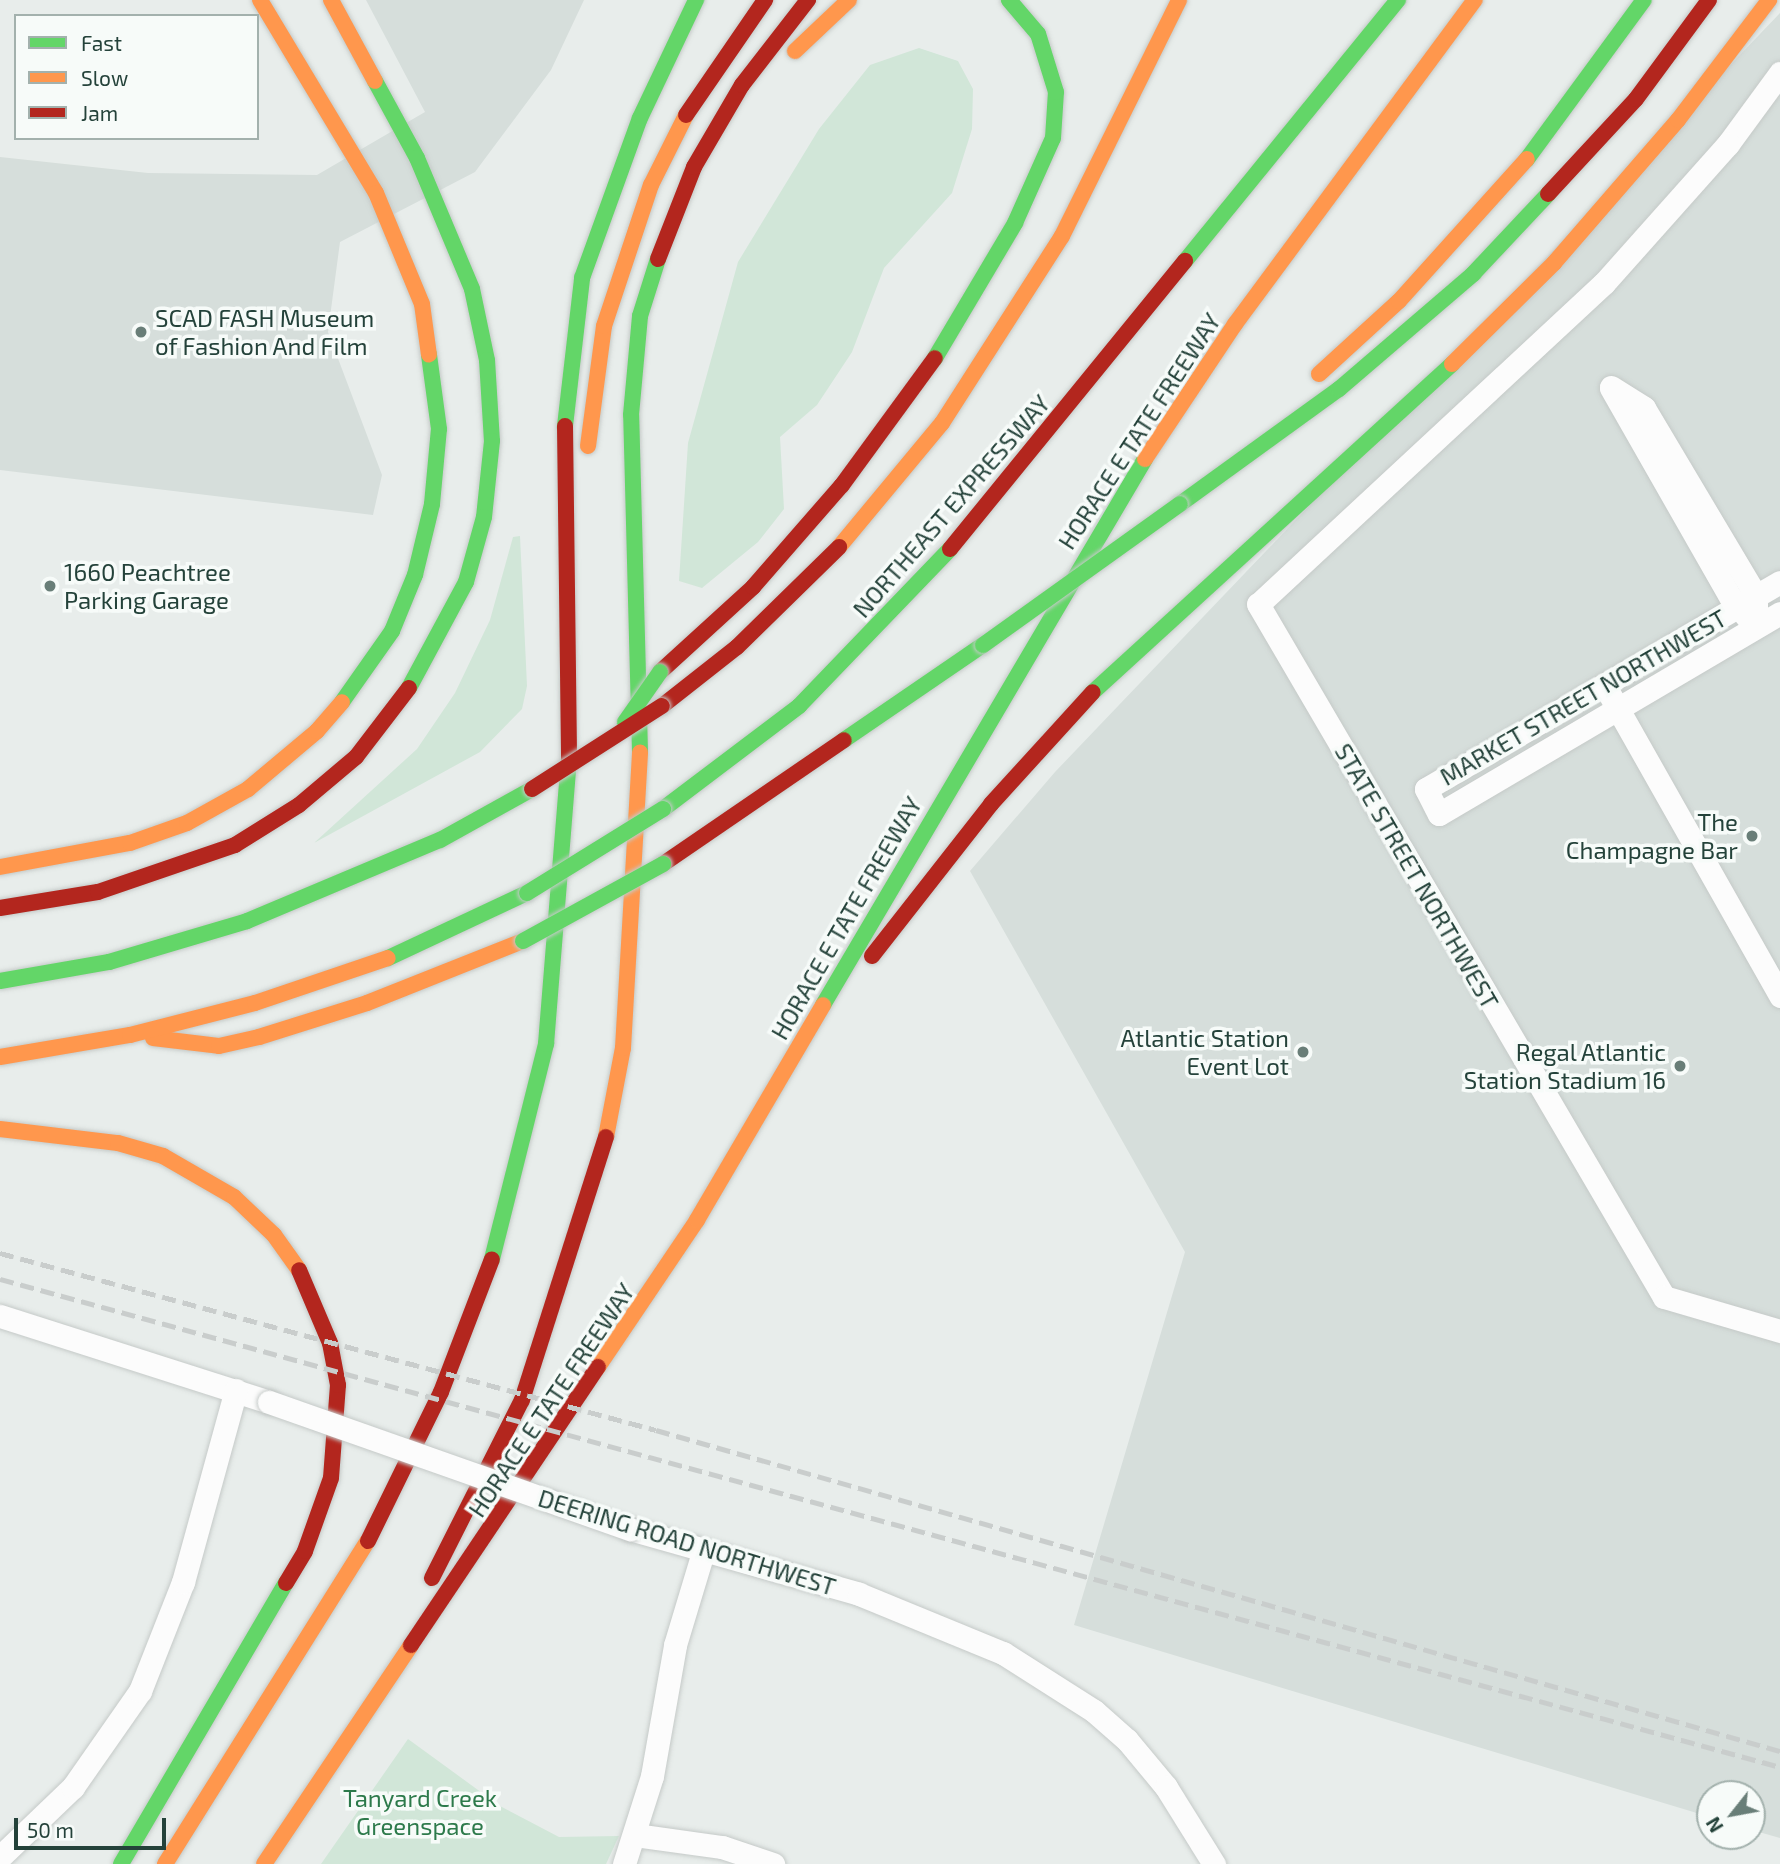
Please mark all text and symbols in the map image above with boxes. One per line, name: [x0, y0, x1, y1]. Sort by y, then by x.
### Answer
legend: [14, 14, 259, 140]
text: Fast: [81, 30, 122, 55]
text: Slow: [81, 65, 128, 90]
text: Jam: [81, 100, 118, 125]
place label: SCAD FASH Museum of Fashion And Film: [155, 304, 374, 360]
street label: HORACE E TATE FREEWAY: [1052, 307, 1226, 555]
marker: SCAD FASH Museum of Fashion And Film: [133, 324, 149, 340]
street label: NORTHEAST EXPRESSWAY: [846, 389, 1056, 623]
place label: 1660 Peachtree Parking Garage: [64, 558, 231, 614]
marker: 1660 Peachtree Parking Garage: [42, 578, 58, 594]
street label: MARKET STREET NORTHWEST: [1434, 603, 1732, 791]
street label: STATE STREET NORTHWEST: [1329, 738, 1505, 1014]
street label: HORACE E TATE FREEWAY: [765, 791, 927, 1045]
place label: The Champagne Bar: [1566, 808, 1738, 864]
marker: The Champagne Bar: [1744, 828, 1760, 844]
place label: Atlantic Station Event Lot: [1120, 1024, 1289, 1080]
place label: Regal Atlantic Station Stadium 16: [1464, 1038, 1666, 1094]
marker: Atlantic Station Event Lot: [1295, 1044, 1311, 1060]
marker: Regal Atlantic Station Stadium 16: [1672, 1058, 1688, 1074]
street label: HORACE E TATE FREEWAY: [462, 1278, 640, 1522]
street label: DEERING ROAD NORTHWEST: [535, 1483, 839, 1601]
north arrow: [1696, 1780, 1766, 1850]
park label: Tanyard Creek Greenspace: [343, 1784, 497, 1840]
scale bar: [18, 1804, 170, 1848]
text: N: [1701, 1813, 1728, 1837]
text: 50 m: [27, 1817, 74, 1842]

